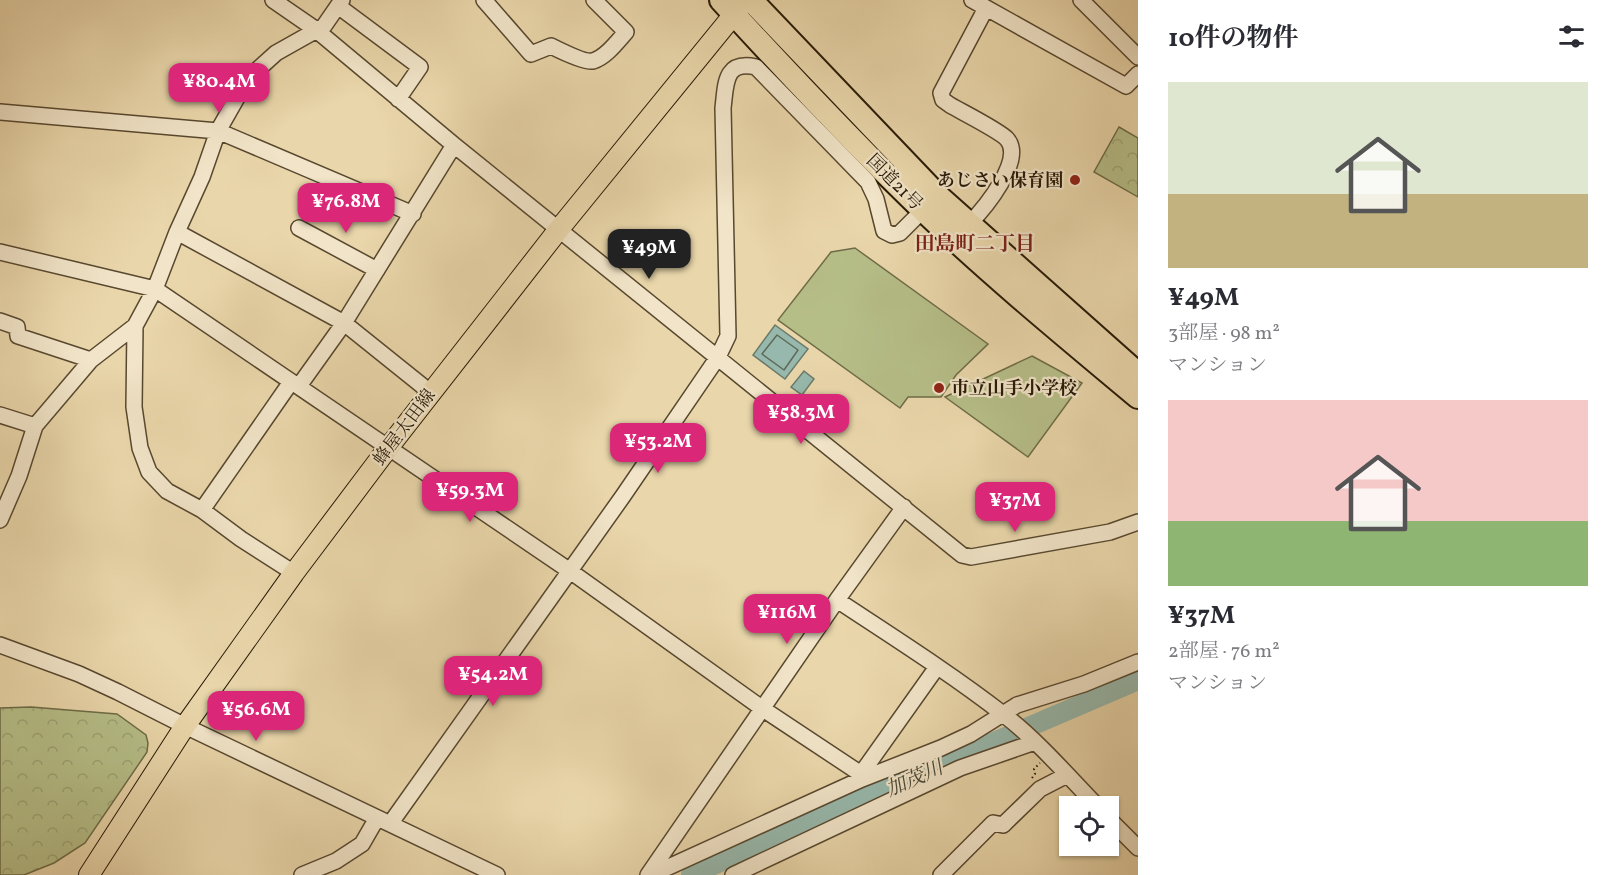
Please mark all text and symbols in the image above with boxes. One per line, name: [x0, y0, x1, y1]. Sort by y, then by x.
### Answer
icon: filters: [1555, 20, 1588, 53]
text: 10件の物件: [1168, 21, 1298, 57]
pin: ¥80.4M: [170, 63, 268, 114]
text: ¥80.4M: [183, 68, 255, 96]
icon: home: [1324, 121, 1432, 229]
street label: 国道21号: [860, 149, 928, 217]
place label: あじさい保育園: [937, 169, 1063, 194]
marker: あじさい保育園: [1068, 173, 1082, 187]
pin: ¥76.8M: [297, 183, 395, 234]
text: ¥76.8M: [312, 188, 380, 216]
pin: ¥49M: [613, 229, 685, 280]
district label: 田島町二丁目: [915, 231, 1035, 259]
text: ¥49M: [622, 234, 676, 262]
text: ¥49M: [1168, 280, 1239, 316]
text: 3部屋 · 98 m²: [1168, 320, 1280, 348]
text: マンション: [1168, 352, 1267, 380]
place label: 市立山手小学校: [951, 377, 1077, 402]
marker: 市立山手小学校: [932, 381, 946, 395]
street label: 蜂屋太田線: [368, 384, 442, 471]
pin: ¥58.3M: [752, 394, 850, 445]
text: ¥58.3M: [767, 399, 835, 427]
pin: ¥53.2M: [609, 423, 707, 474]
text: ¥53.2M: [624, 428, 692, 456]
icon: home: [1324, 439, 1432, 547]
pin: ¥59.3M: [421, 472, 519, 523]
text: ¥59.3M: [436, 477, 504, 505]
pin: ¥37M: [979, 482, 1051, 533]
text: ¥37M: [989, 487, 1041, 515]
pin: ¥116M: [745, 594, 829, 645]
text: ¥37M: [1168, 598, 1235, 634]
text: ¥116M: [757, 599, 817, 627]
text: 2部屋 · 76 m²: [1168, 638, 1280, 666]
pin: ¥54.2M: [444, 656, 542, 707]
text: ¥54.2M: [458, 661, 528, 689]
text: マンション: [1168, 670, 1267, 698]
pin: ¥56.6M: [207, 691, 305, 742]
text: ¥56.6M: [221, 696, 291, 724]
water label: 加茂川: [882, 754, 950, 805]
map controls: [1059, 796, 1119, 856]
button: locate: [1059, 796, 1119, 856]

